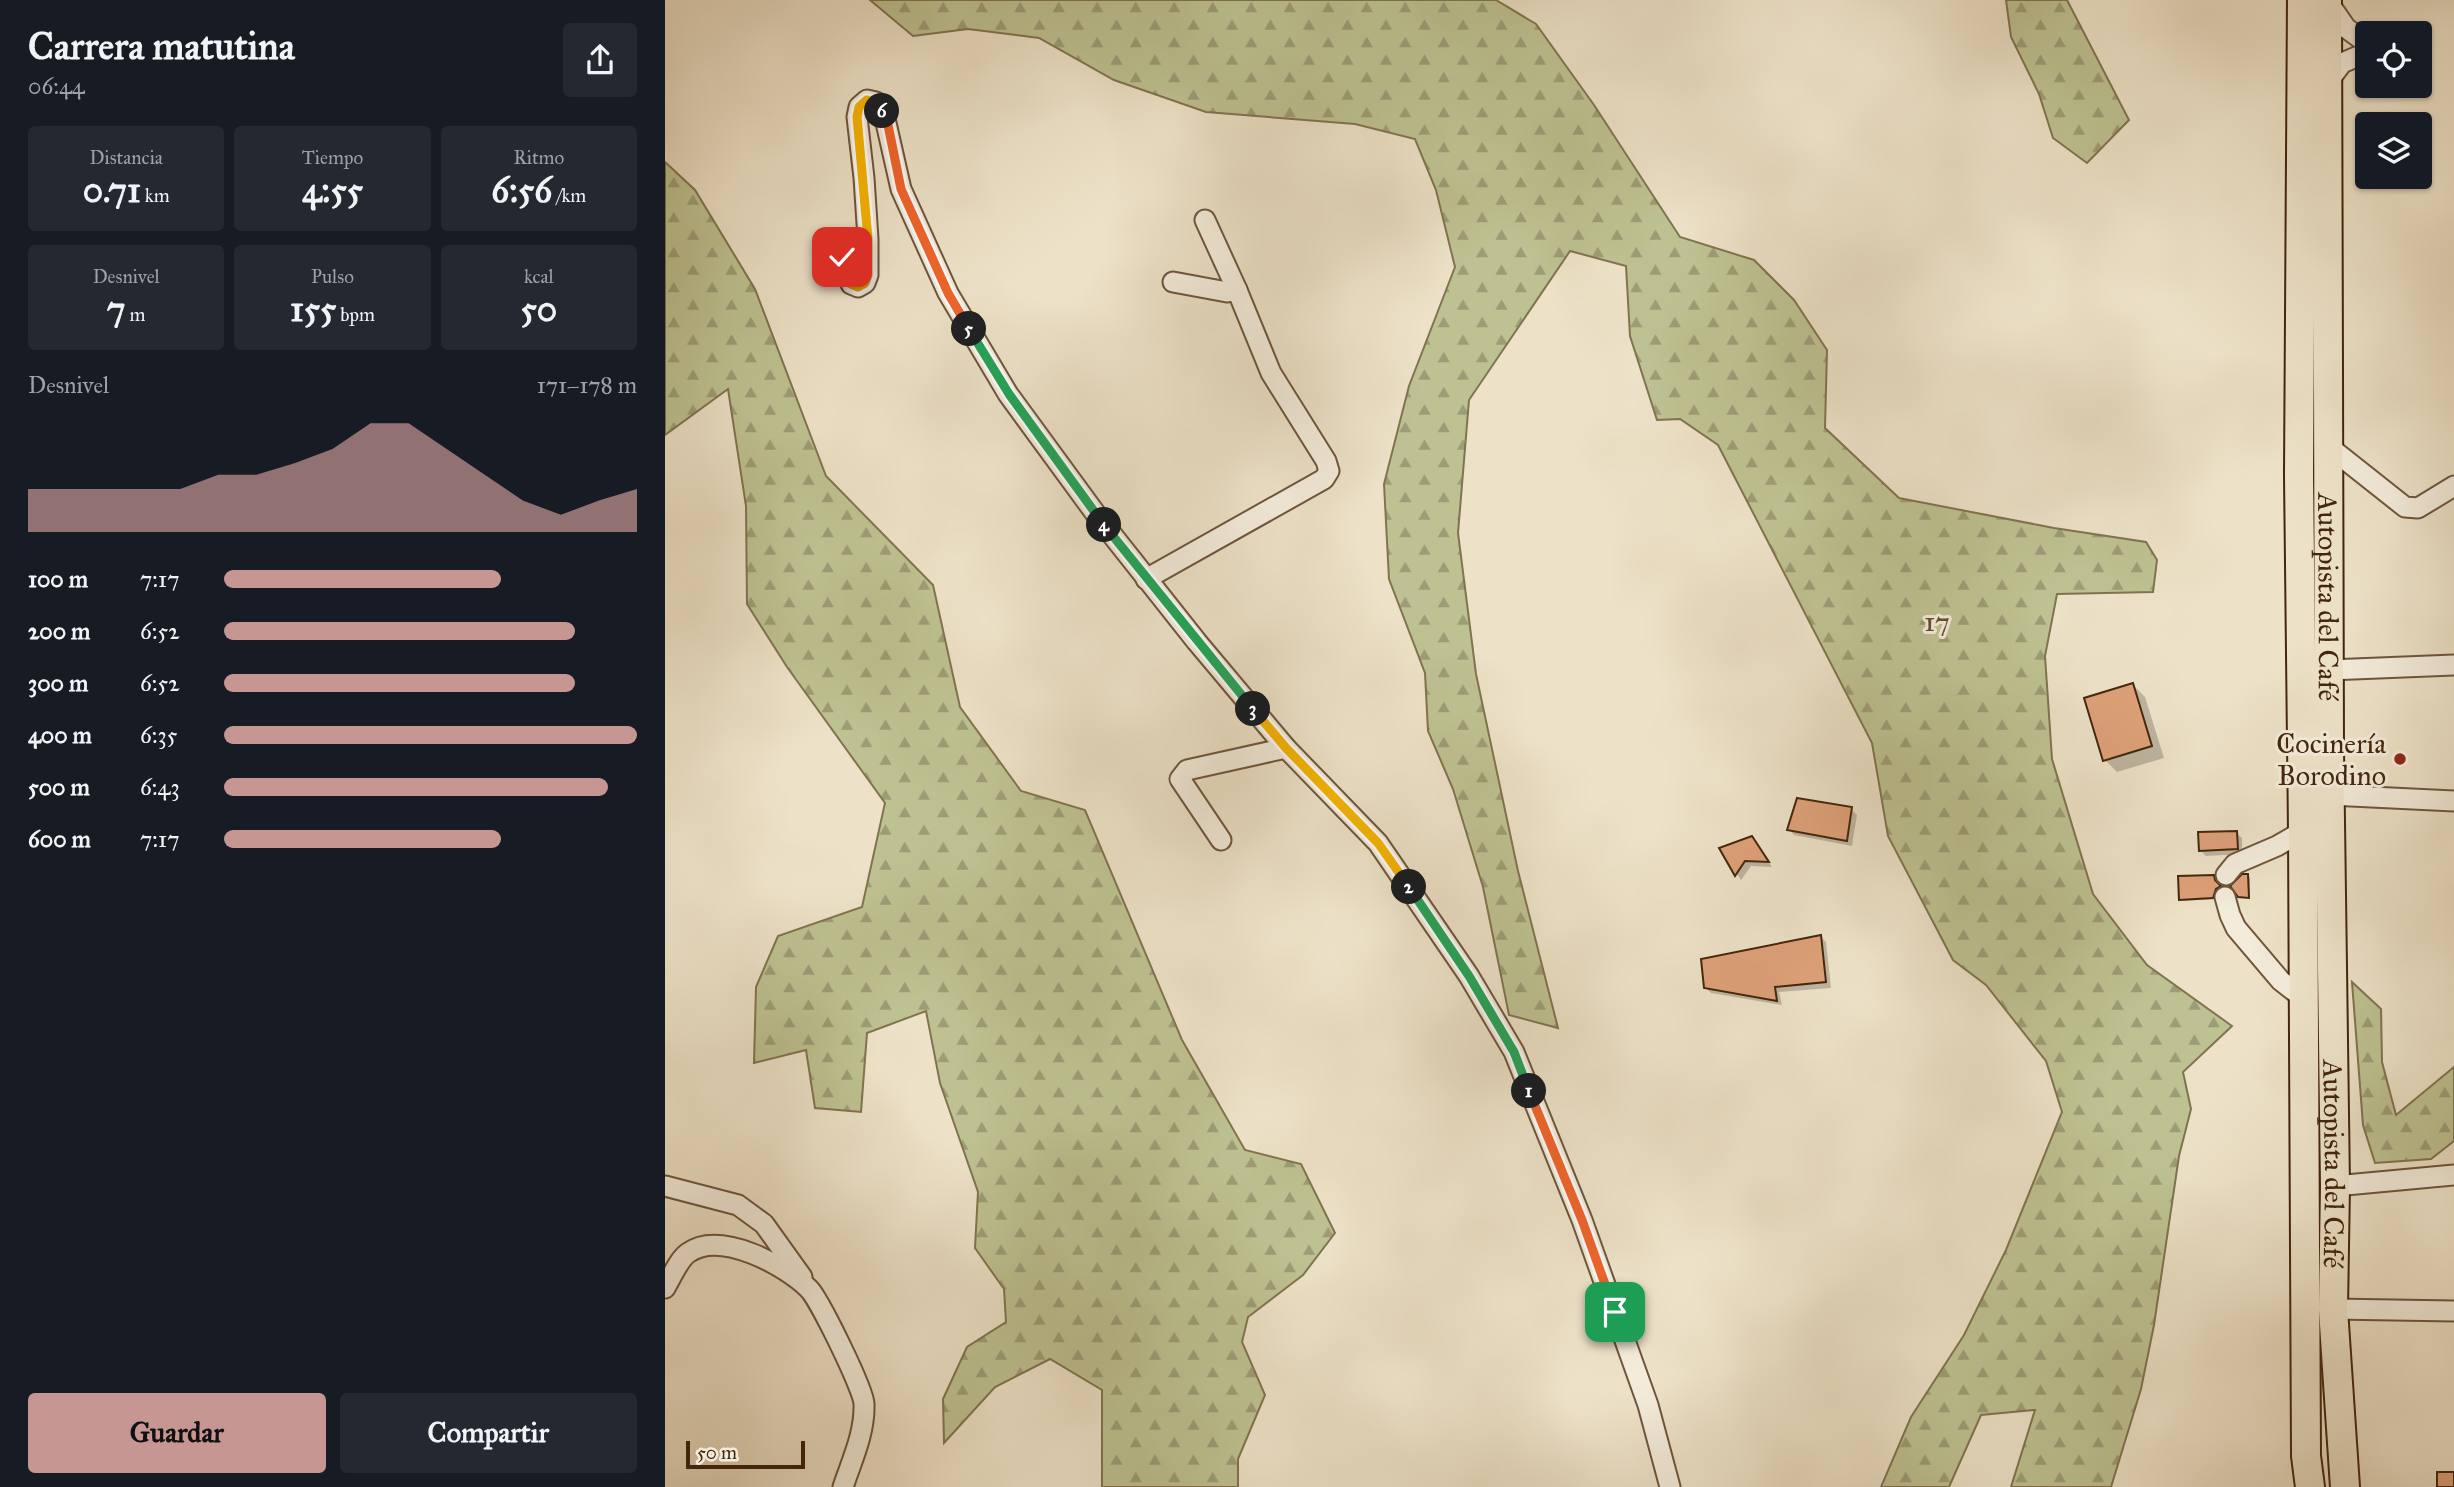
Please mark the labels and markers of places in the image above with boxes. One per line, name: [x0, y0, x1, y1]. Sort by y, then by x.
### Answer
pin: 6: [865, 94, 899, 128]
pin: [812, 227, 872, 287]
pin: 5: [951, 312, 987, 346]
pin: 4: [1087, 508, 1122, 542]
pin: 3: [1235, 692, 1271, 726]
place label: Cocinería Borodino: [2276, 726, 2386, 793]
marker: Cocinería Borodino: [2392, 751, 2408, 767]
pin: 2: [1391, 870, 1427, 904]
pin: 1: [1511, 1074, 1547, 1108]
pin: [1585, 1282, 1645, 1342]

